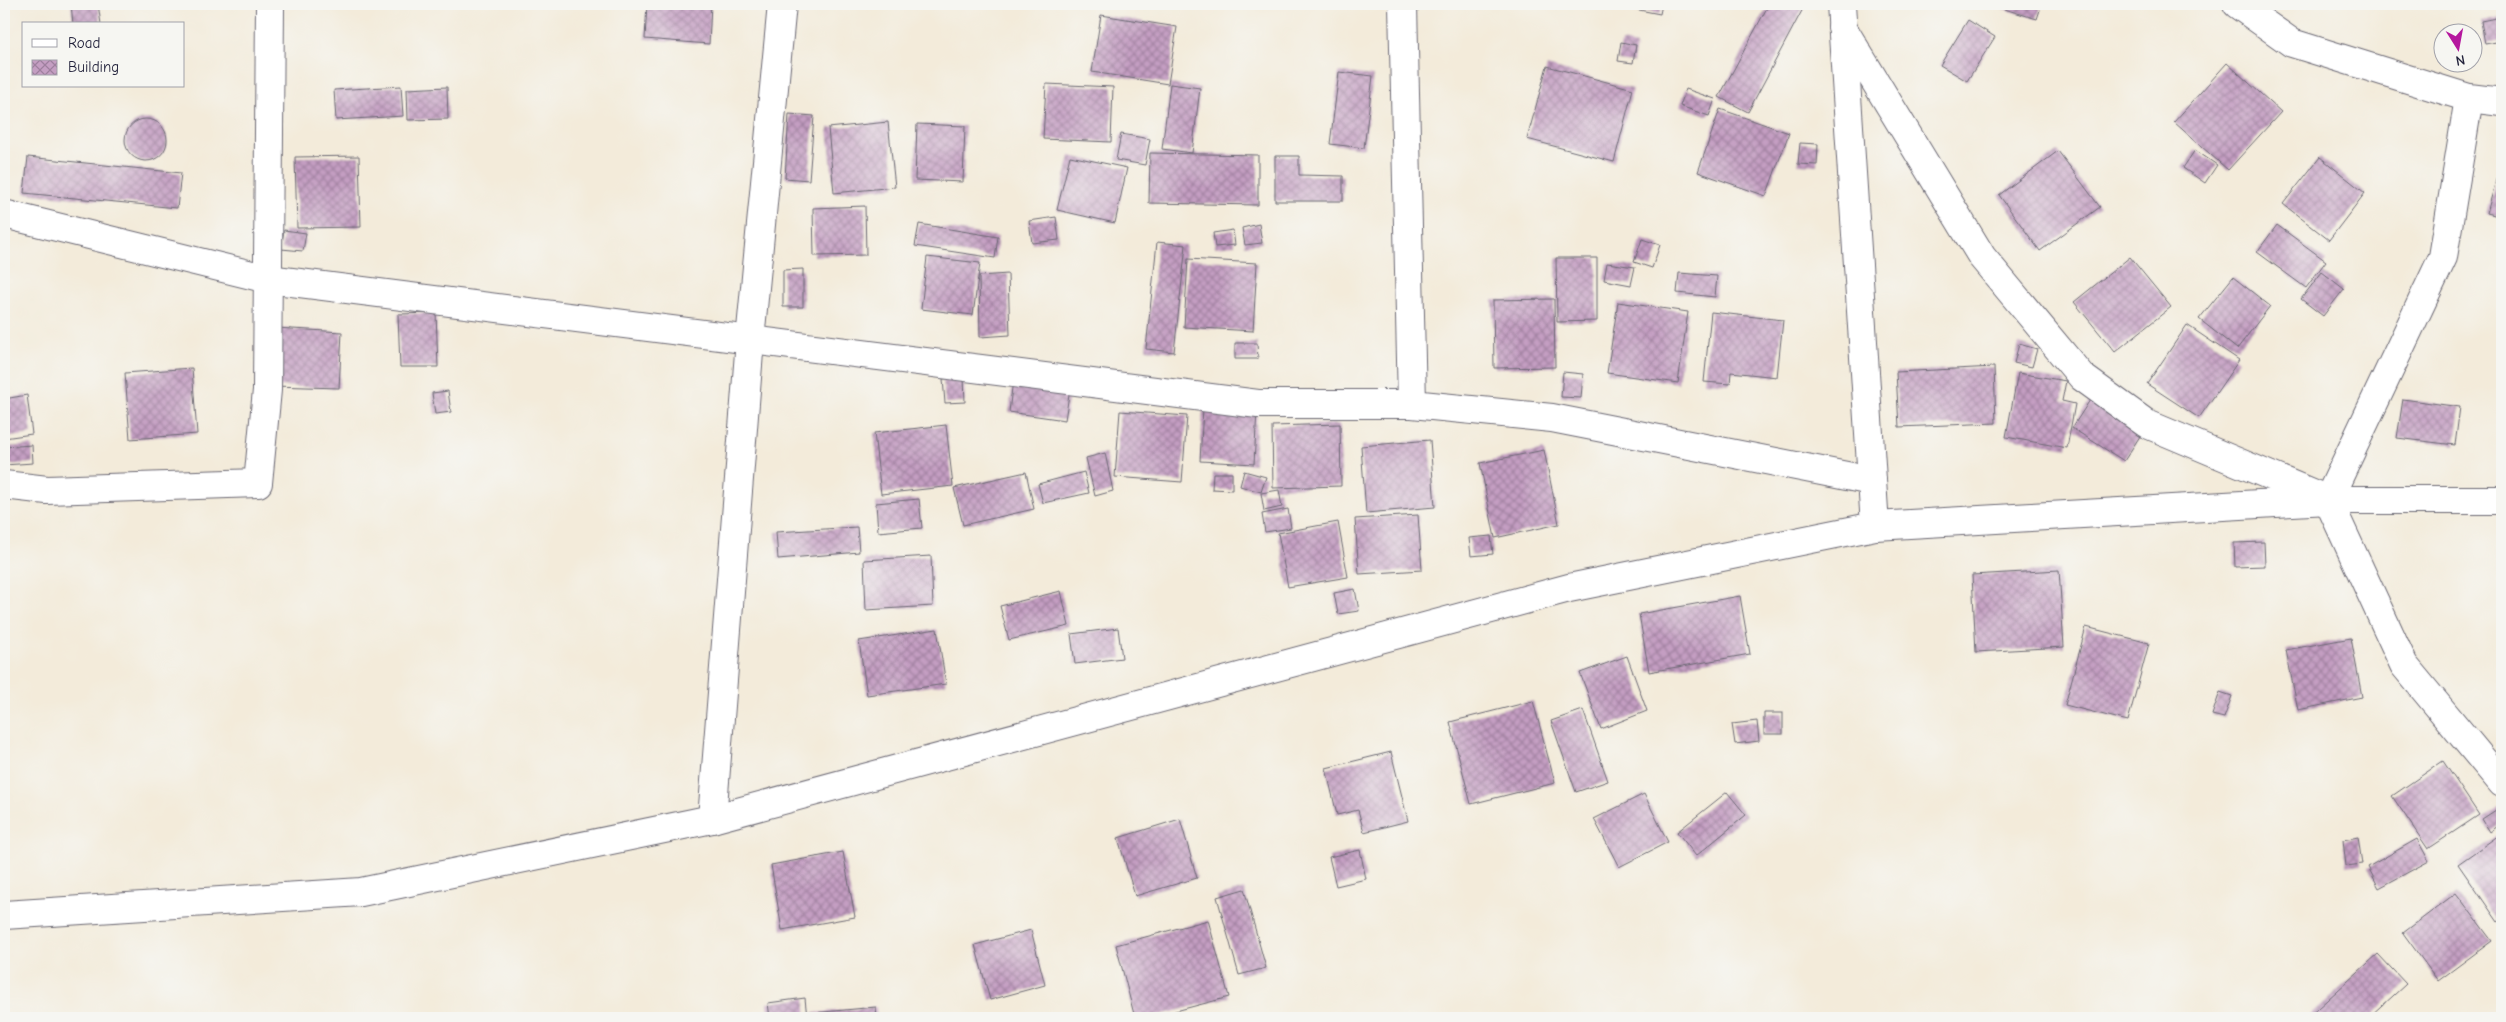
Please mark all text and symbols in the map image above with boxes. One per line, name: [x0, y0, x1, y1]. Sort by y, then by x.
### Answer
legend: [22, 22, 185, 88]
north arrow: [2434, 22, 2484, 72]
text: Road: [68, 34, 100, 52]
text: N: [2454, 51, 2466, 69]
text: Building: [68, 58, 119, 76]

